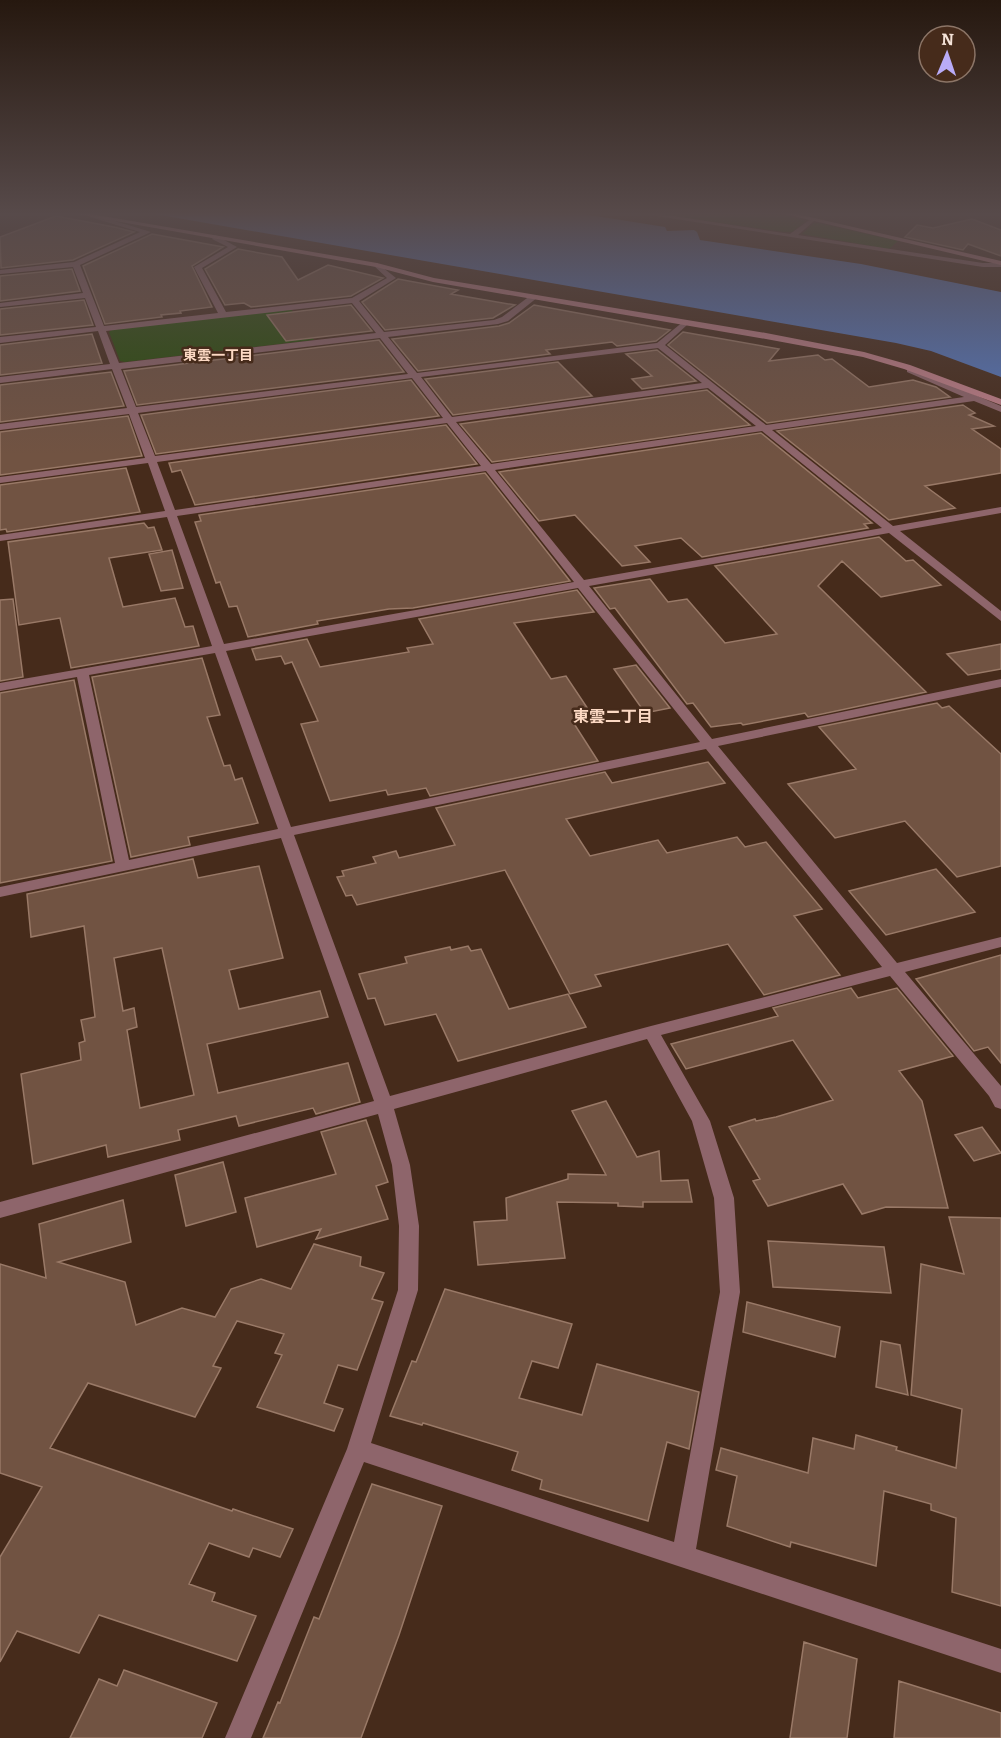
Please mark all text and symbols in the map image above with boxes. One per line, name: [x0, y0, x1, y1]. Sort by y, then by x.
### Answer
north arrow: [917, 24, 977, 84]
text: N: [941, 30, 954, 49]
district label: 東雲一丁目: [183, 347, 253, 364]
district label: 東雲二丁目: [573, 707, 653, 726]

